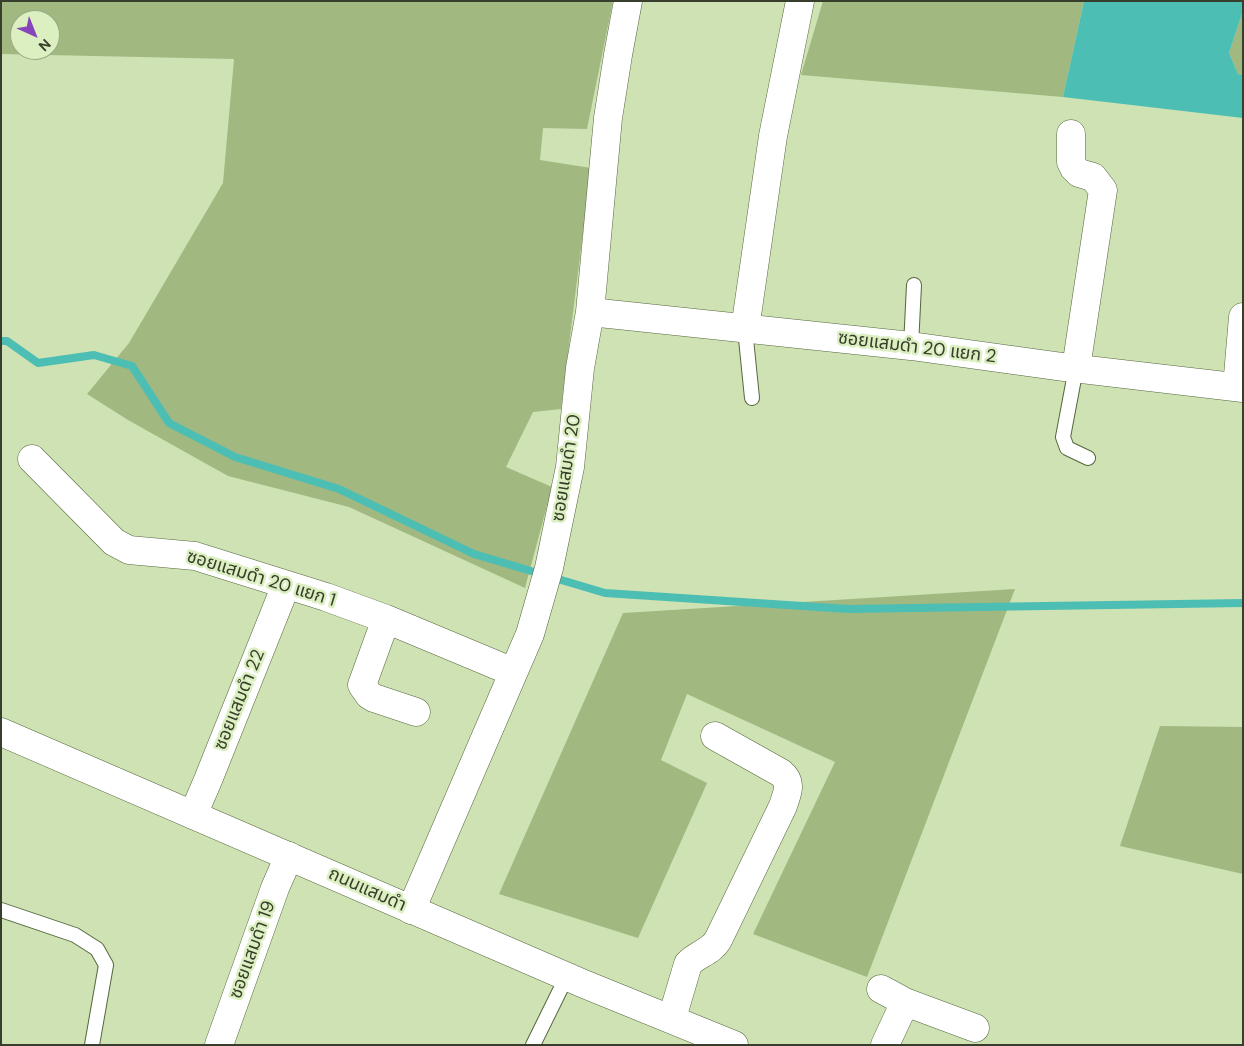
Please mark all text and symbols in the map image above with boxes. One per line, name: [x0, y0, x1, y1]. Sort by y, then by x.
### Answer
north arrow: [10, 10, 60, 60]
text: N: [35, 35, 55, 55]
street label: ซอยแสมดำ 20 แยก 2: [837, 328, 997, 368]
street label: ซอยแสมดำ 20: [548, 413, 586, 523]
street label: ซอยแสมดำ 20 แยก 1: [184, 546, 338, 612]
street label: ซอยแสมดำ 22: [210, 647, 270, 753]
street label: ถนนแสมดำ: [325, 863, 409, 917]
street label: ซอยแสมดำ 19: [225, 898, 281, 1002]

